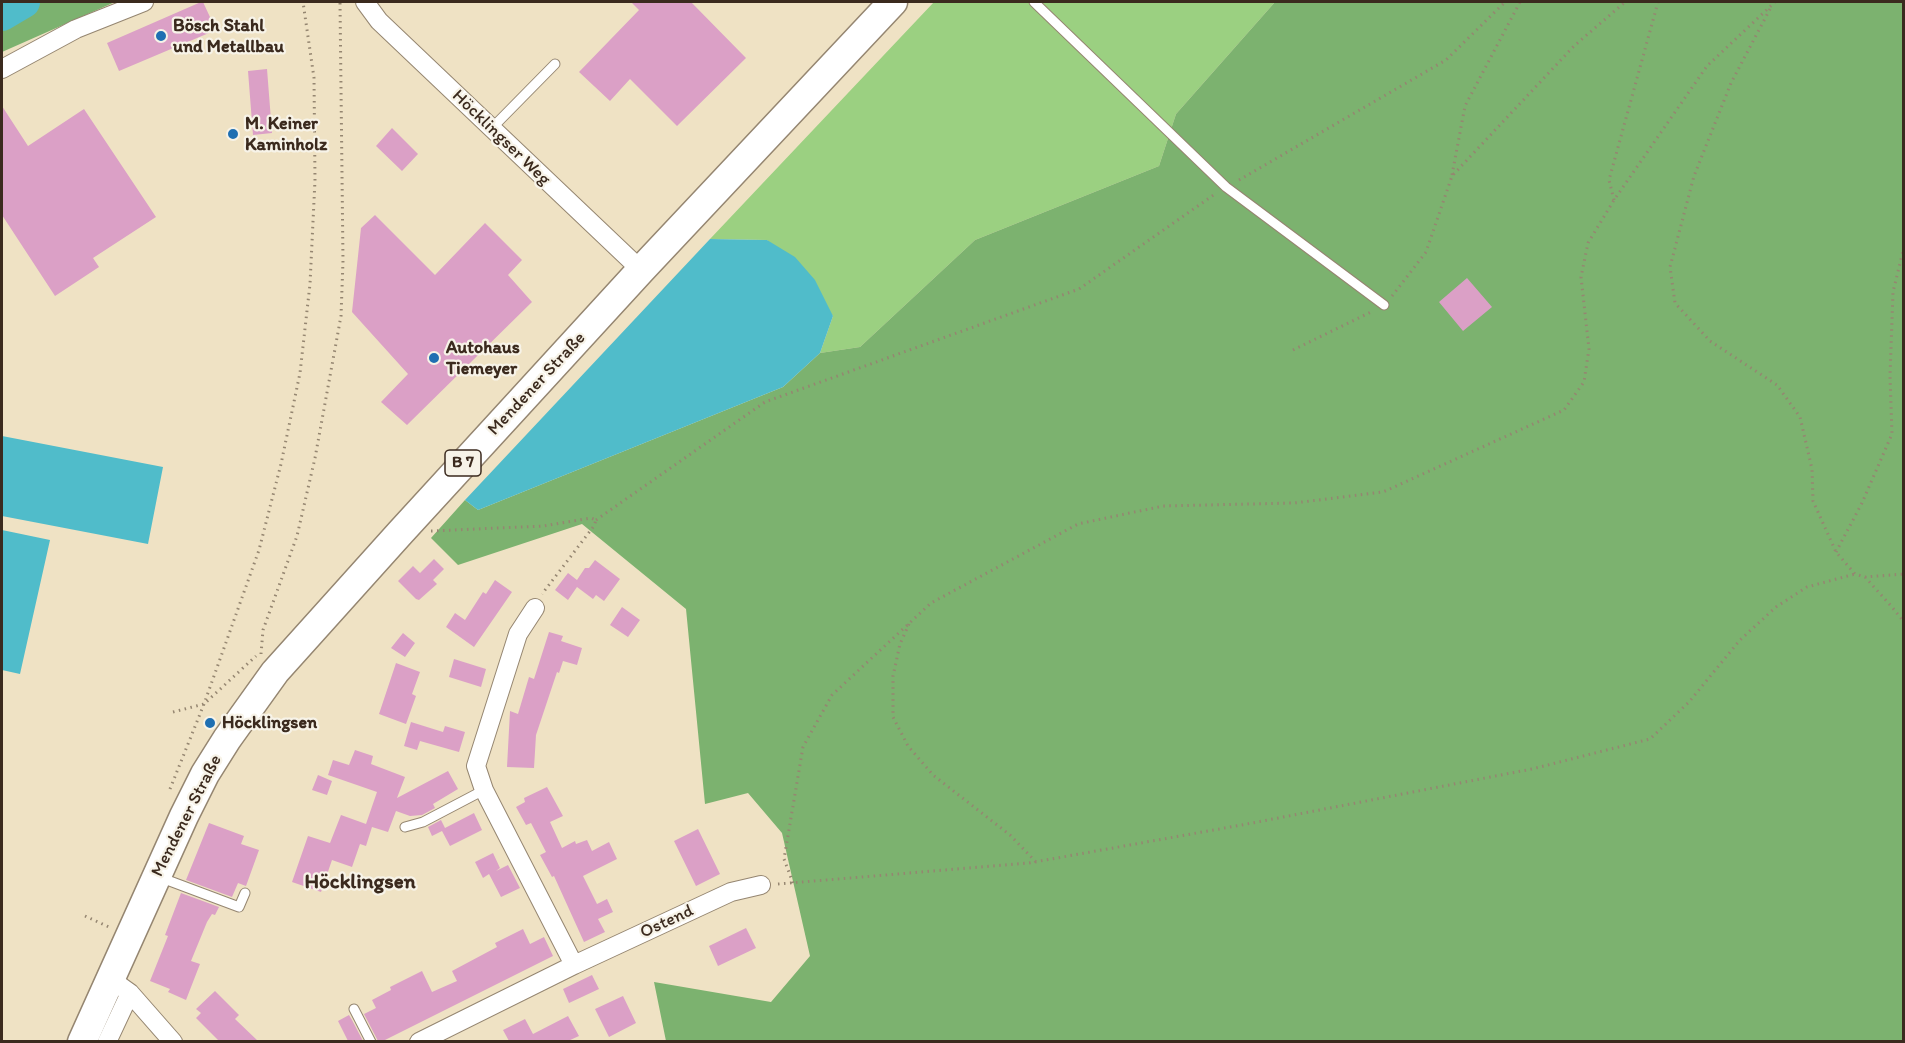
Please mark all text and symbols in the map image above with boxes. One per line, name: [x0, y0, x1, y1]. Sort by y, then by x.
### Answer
place label: Bösch Stahl und Metallbau: [173, 15, 284, 57]
marker: Bösch Stahl und Metallbau: [154, 29, 168, 43]
street label: Höcklingser Weg: [447, 86, 555, 190]
place label: M. Keiner Kaminholz: [245, 113, 327, 156]
marker: M. Keiner Kaminholz: [226, 127, 240, 141]
street label: Mendener Straße: [483, 328, 591, 440]
place label: Autohaus Tiemeyer: [446, 337, 520, 380]
marker: Autohaus Tiemeyer: [427, 351, 441, 365]
road number: B 7: [445, 450, 481, 476]
place label: Höcklingsen: [222, 712, 317, 734]
marker: Höcklingsen: [203, 716, 217, 730]
street label: Mendener Straße: [147, 751, 227, 881]
district label: Höcklingsen: [305, 870, 415, 896]
street label: Ostend: [637, 900, 697, 944]

